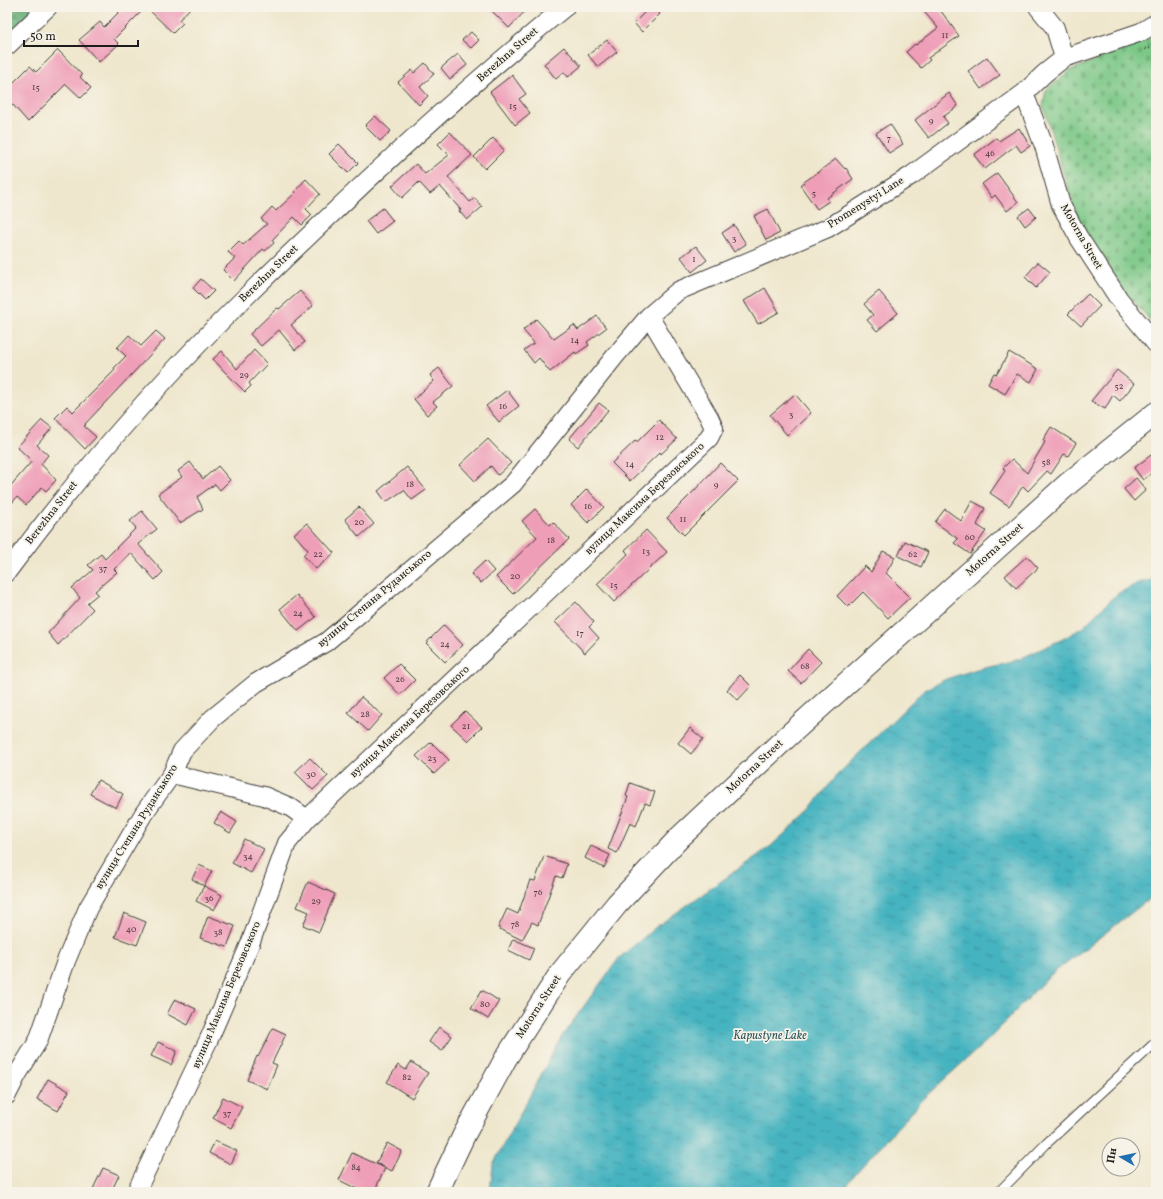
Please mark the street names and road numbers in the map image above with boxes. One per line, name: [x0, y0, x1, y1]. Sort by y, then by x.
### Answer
street label: Berezhna Street: [474, 24, 542, 86]
street label: Promenystyi Lane: [825, 173, 907, 233]
street label: Motorna Street: [1056, 202, 1106, 273]
street label: Berezhna Street: [236, 242, 302, 306]
street label: вулиця Максима Березовського: [582, 439, 708, 559]
street label: Berezhna Street: [22, 478, 82, 548]
street label: Motorna Street: [963, 520, 1027, 580]
street label: вулиця Степана Руданського: [315, 547, 435, 651]
street label: вулиця Максима Березовського: [347, 662, 473, 782]
street label: Motorna Street: [723, 736, 787, 797]
street label: вулиця Степана Руданського: [92, 762, 182, 892]
street label: вулиця Максима Березовського: [189, 919, 265, 1071]
street label: Motorna Street: [513, 972, 565, 1042]

